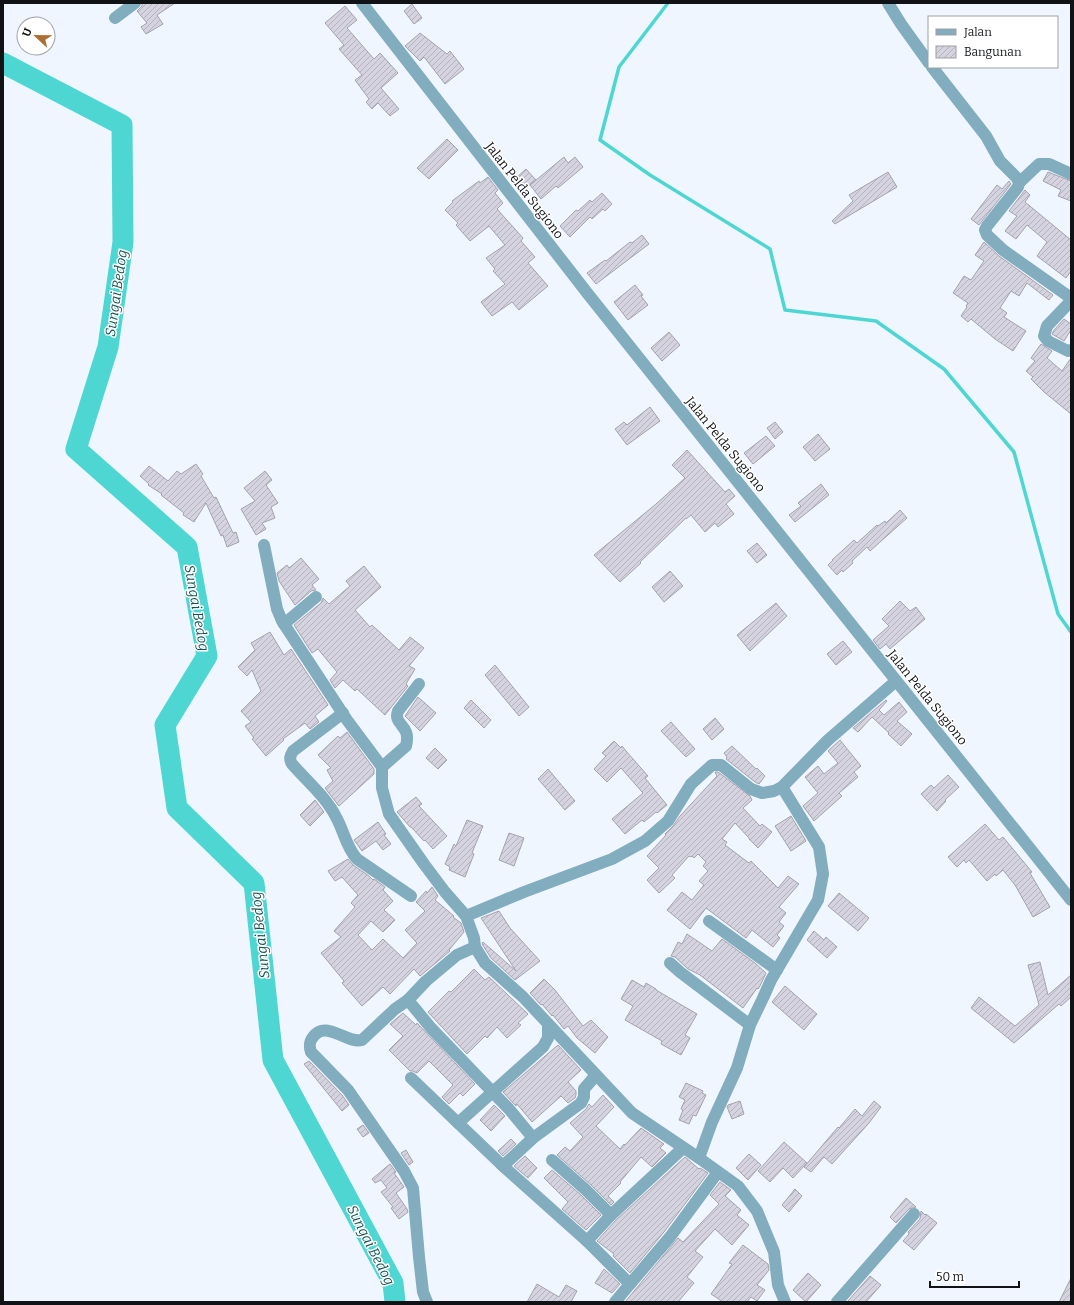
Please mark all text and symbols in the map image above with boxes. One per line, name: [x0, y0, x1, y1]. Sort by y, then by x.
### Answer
north arrow: [16, 16, 56, 56]
legend: [928, 16, 1058, 68]
text: Jalan: [963, 25, 992, 39]
text: U: [20, 26, 35, 39]
text: Bangunan: [964, 45, 1022, 59]
street label: Jalan Pelda Sugiono: [482, 138, 567, 241]
water label: Sungai Bedog: [102, 249, 131, 338]
street label: Jalan Pelda Sugiono: [682, 393, 769, 495]
water label: Sungai Bedog: [181, 563, 212, 653]
street label: Jalan Pelda Sugiono: [884, 646, 971, 748]
water label: Sungai Bedog: [247, 891, 274, 979]
water label: Sungai Bedog: [343, 1202, 398, 1288]
scale bar: [930, 1263, 1019, 1289]
text: 50 m: [936, 1270, 965, 1284]

